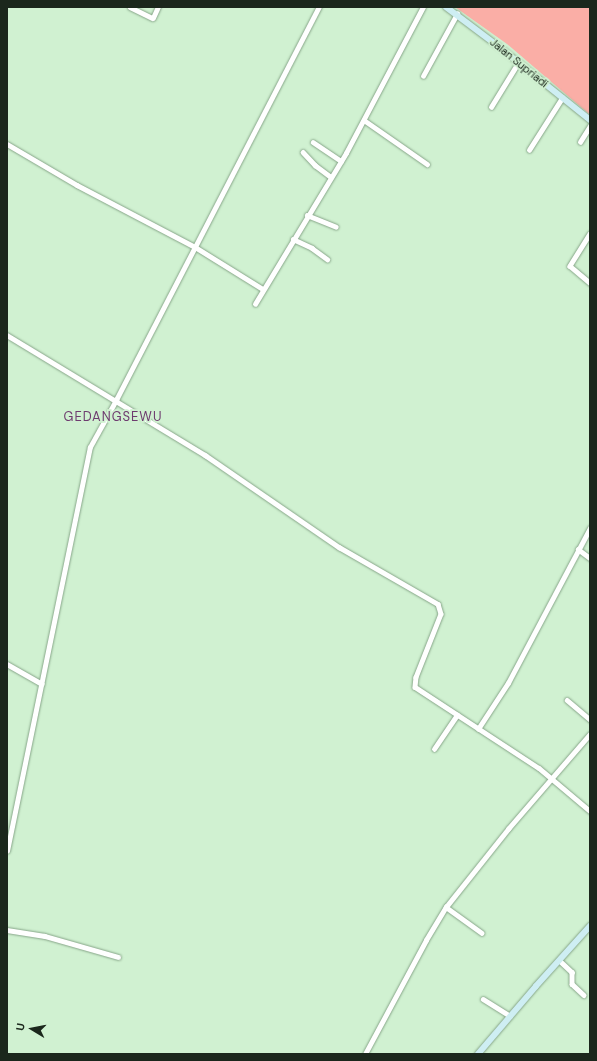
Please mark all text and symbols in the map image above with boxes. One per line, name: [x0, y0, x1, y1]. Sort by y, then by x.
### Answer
street label: Jalan Supriadi: [487, 36, 551, 90]
district label: GEDANGSEWU: [64, 409, 162, 425]
north arrow: [12, 1009, 52, 1049]
text: U: [13, 1022, 28, 1032]

